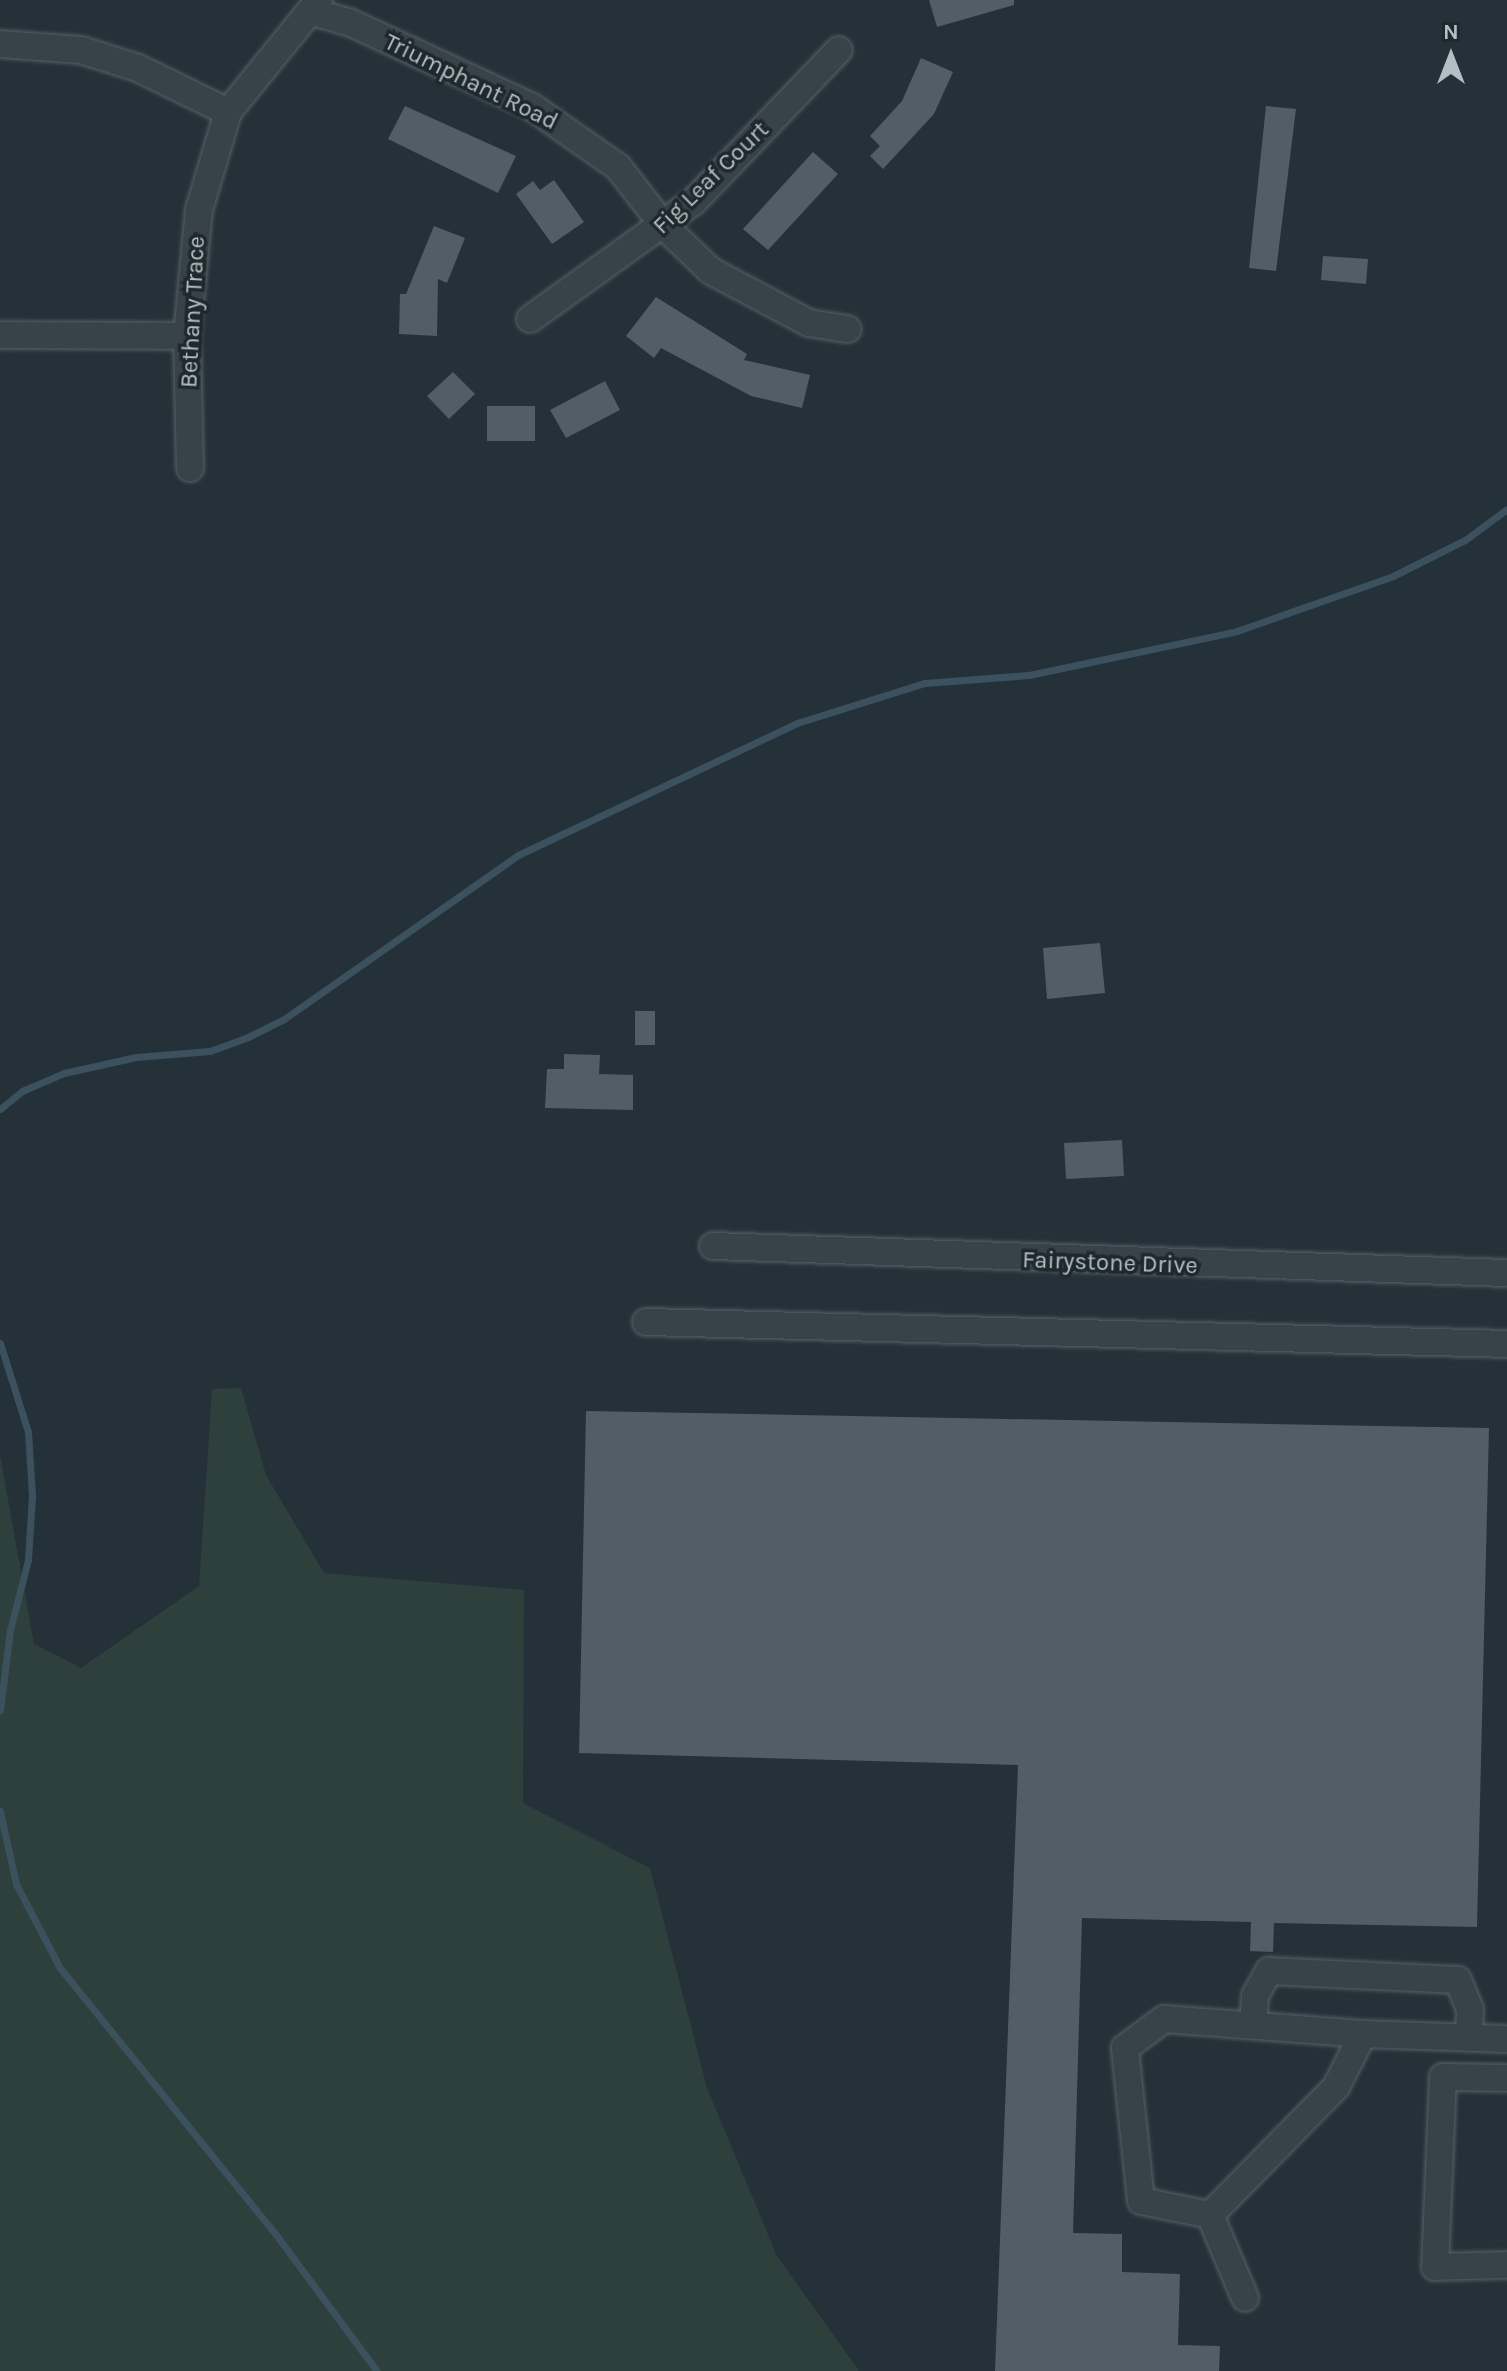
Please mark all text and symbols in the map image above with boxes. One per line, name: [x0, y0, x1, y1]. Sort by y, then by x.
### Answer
north arrow: [1411, 16, 1491, 96]
text: N: [1443, 19, 1459, 45]
street label: Triumphant Road: [380, 28, 562, 136]
street label: Fig Leaf Court: [647, 116, 775, 240]
street label: Bethany Trace: [175, 235, 211, 389]
street label: Fairystone Drive: [1022, 1246, 1198, 1280]

